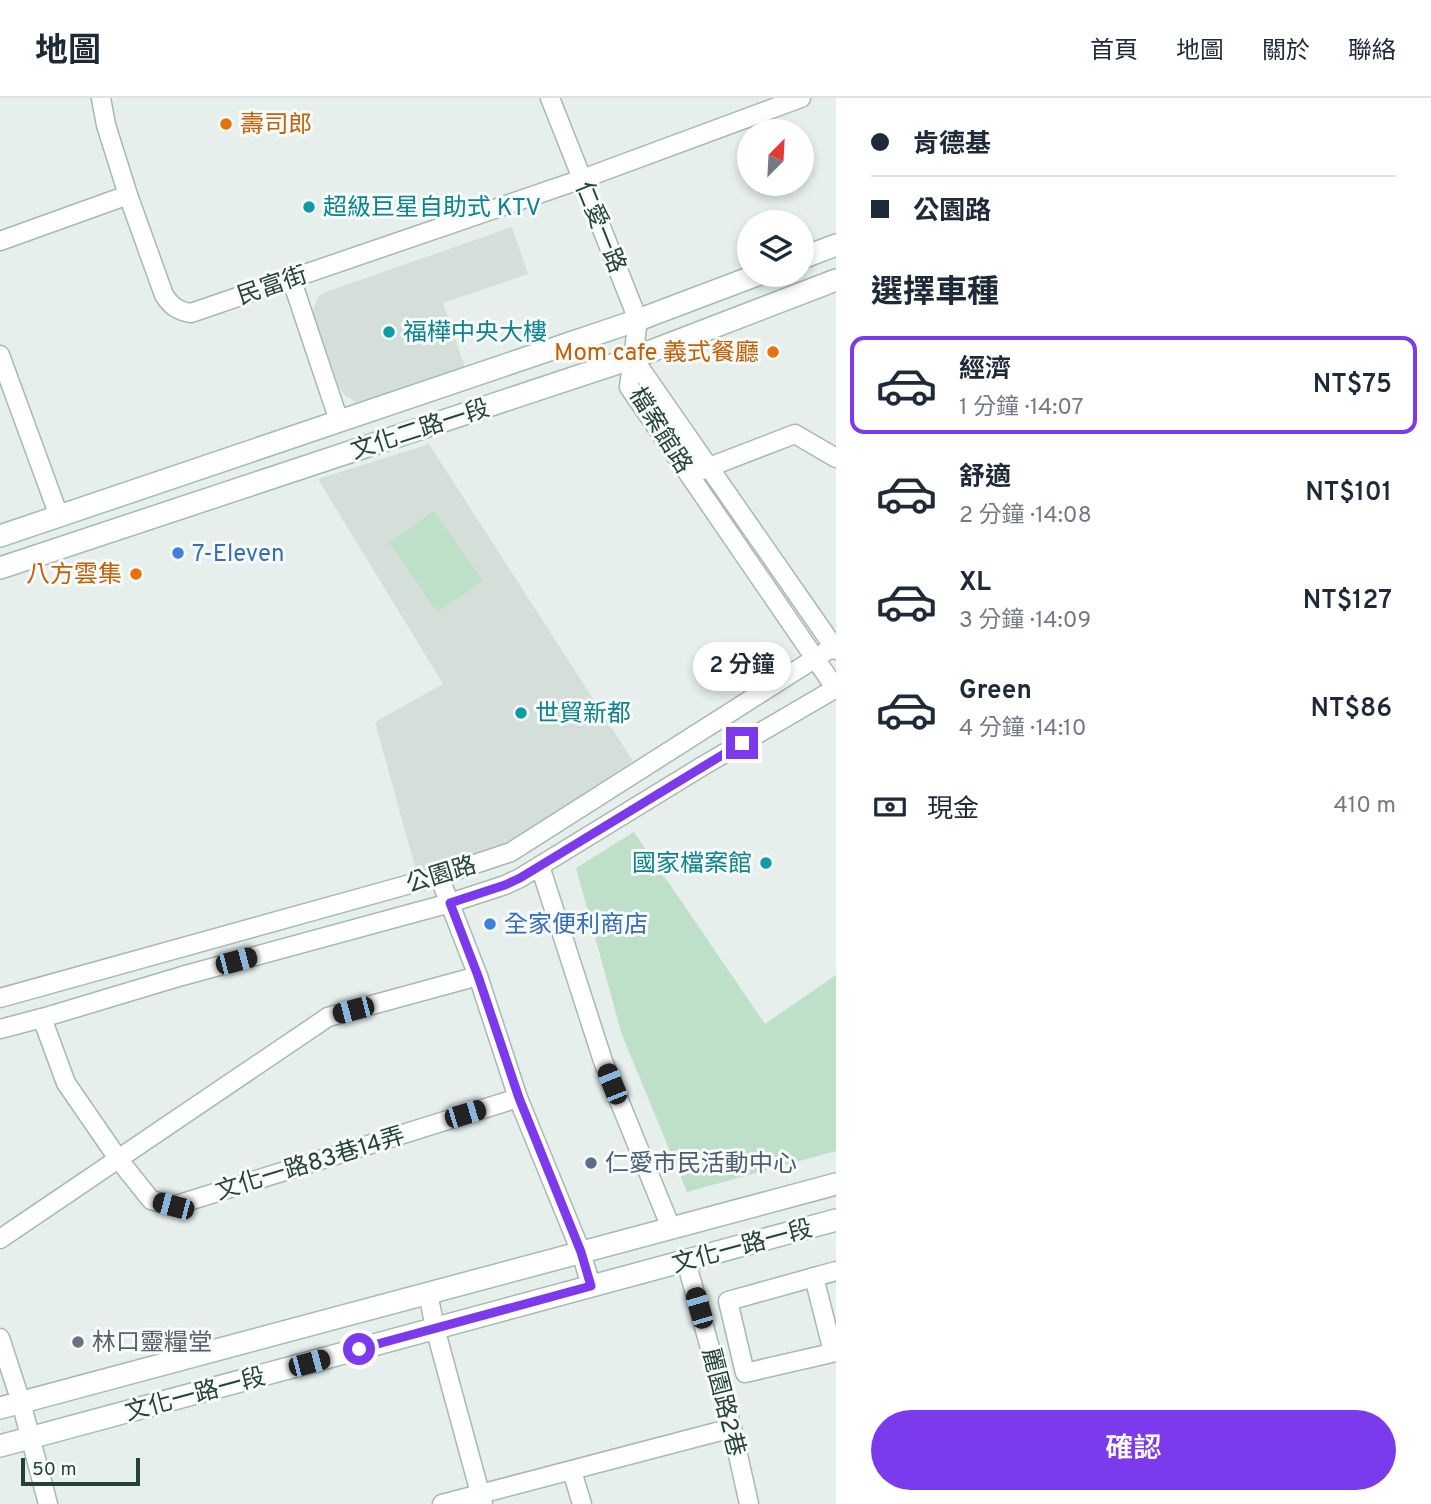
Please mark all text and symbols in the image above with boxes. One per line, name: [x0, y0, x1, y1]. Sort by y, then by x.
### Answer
text: 地圖: [35, 32, 101, 74]
text: 首頁: [1090, 37, 1138, 67]
text: 地圖: [1176, 37, 1224, 67]
text: 關於: [1262, 37, 1310, 67]
text: 聯絡: [1348, 37, 1396, 67]
place label: 壽司郎: [240, 111, 312, 141]
marker: 壽司郎: [218, 116, 234, 132]
north arrow: [737, 119, 814, 196]
map controls: [737, 119, 814, 287]
text: 肯德基: [913, 129, 991, 162]
street label: 仁愛一路: [567, 178, 631, 278]
place label: 超級巨星自助式 KTV: [323, 194, 541, 224]
text: 公園路: [913, 196, 991, 229]
marker: 超級巨星自助式 KTV: [301, 199, 317, 215]
button: layers: [737, 210, 814, 287]
street label: 民富街: [234, 261, 312, 313]
text: 選擇車種: [871, 274, 999, 314]
place label: 福樺中央大樓: [403, 319, 547, 349]
marker: 福樺中央大樓: [381, 324, 397, 340]
place label: Mom cafe 義式餐廳: [554, 339, 759, 369]
marker: Mom cafe 義式餐廳: [765, 344, 781, 360]
icon: car: [875, 354, 938, 417]
text: 經濟: [959, 354, 1011, 387]
text: NT$75: [1313, 369, 1392, 402]
street label: 檔案館路: [621, 382, 697, 480]
street label: 文化二路一段: [348, 394, 494, 467]
text: 1 分鐘 · 14:07: [959, 394, 1083, 423]
icon: car: [875, 462, 938, 525]
text: 舒適: [959, 462, 1011, 495]
text: NT$101: [1305, 477, 1392, 510]
text: 2 分鐘 · 14:08: [959, 502, 1092, 531]
place label: 7-Eleven: [192, 540, 285, 570]
marker: 7-Eleven: [170, 545, 186, 561]
place label: 八方雲集: [26, 561, 122, 591]
marker: 八方雲集: [128, 566, 144, 582]
text: XL: [959, 567, 991, 600]
icon: car: [875, 570, 938, 633]
text: NT$127: [1303, 585, 1392, 618]
text: 3 分鐘 · 14:09: [959, 607, 1091, 636]
callout: 2 分鐘: [693, 642, 791, 690]
text: 2 分鐘: [709, 652, 775, 681]
text: Green: [959, 675, 1032, 708]
icon: car: [875, 678, 938, 741]
text: NT$86: [1310, 693, 1392, 726]
place label: 世貿新都: [535, 700, 631, 730]
marker: 世貿新都: [513, 705, 529, 721]
text: 4 分鐘 · 14:10: [959, 715, 1086, 744]
route end: [726, 727, 758, 759]
icon: cash: [871, 788, 909, 826]
text: 410 m: [1333, 792, 1396, 821]
text: 現金: [927, 794, 979, 827]
place label: 國家檔案館: [632, 850, 752, 880]
street label: 公園路: [403, 851, 480, 901]
marker: 國家檔案館: [758, 855, 774, 871]
place label: 全家便利商店: [504, 911, 648, 941]
marker: 全家便利商店: [482, 916, 498, 932]
car: [213, 945, 260, 977]
car: [330, 994, 377, 1026]
car: [595, 1061, 630, 1107]
car: [442, 1098, 489, 1130]
street label: 文化一路83巷14弄: [212, 1122, 409, 1208]
place label: 仁愛市民活動中心: [605, 1150, 797, 1180]
marker: 仁愛市民活動中心: [583, 1155, 599, 1171]
car: [150, 1190, 197, 1222]
street label: 文化一路一段: [669, 1215, 816, 1281]
car: [684, 1285, 715, 1331]
place label: 林口靈糧堂: [92, 1329, 212, 1359]
route start: [343, 1333, 375, 1365]
marker: 林口靈糧堂: [70, 1334, 86, 1350]
street label: 麗園路2巷: [694, 1345, 750, 1460]
car: [286, 1347, 333, 1379]
street label: 文化一路一段: [122, 1363, 269, 1429]
button: 確認: [871, 1410, 1396, 1490]
scale bar: [21, 1455, 140, 1487]
text: 50 m: [32, 1458, 77, 1482]

